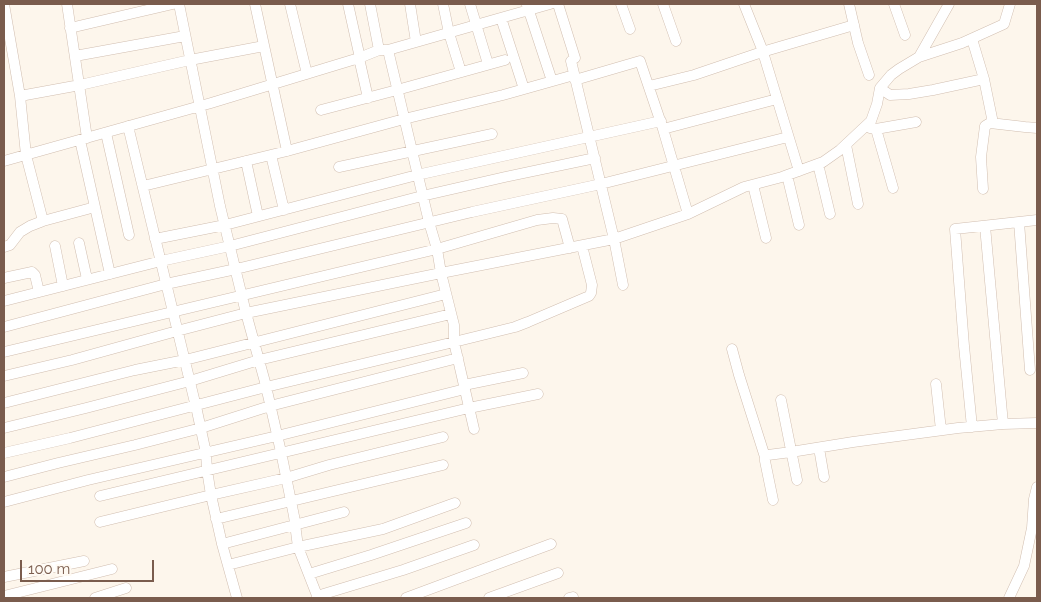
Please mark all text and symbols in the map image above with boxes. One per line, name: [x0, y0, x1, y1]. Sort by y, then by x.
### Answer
scale bar: [22, 550, 156, 582]
text: 100 m: [28, 560, 70, 578]

